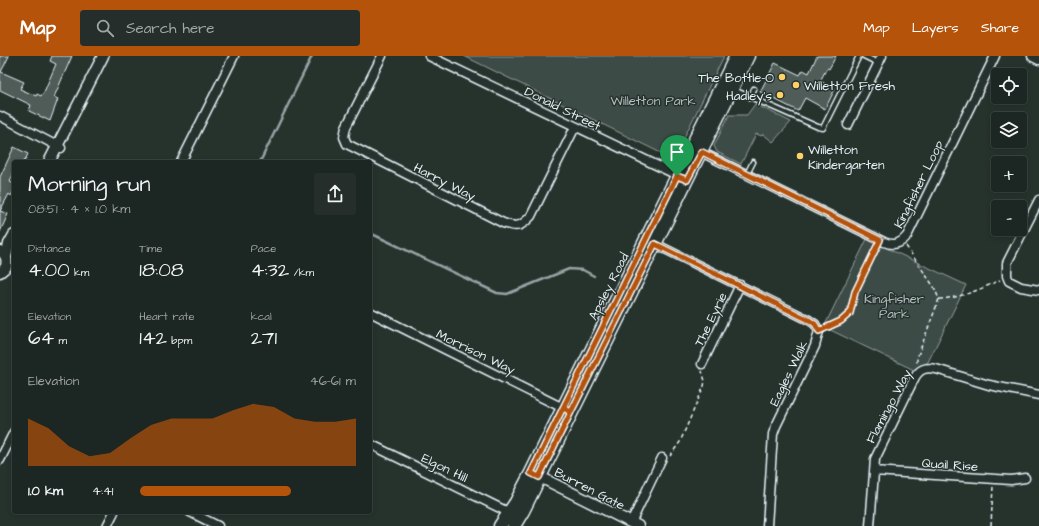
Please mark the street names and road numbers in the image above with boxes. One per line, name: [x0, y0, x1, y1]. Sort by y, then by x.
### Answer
street label: Donald Street: [521, 83, 604, 135]
street label: Kingfisher Loop: [890, 137, 949, 232]
street label: Harry Way: [410, 159, 479, 206]
street label: Apsley Road: [584, 249, 635, 324]
street label: The Eyrie: [690, 290, 733, 350]
street label: Morrison Way: [433, 325, 518, 380]
street label: Eagles Walk: [765, 338, 813, 410]
street label: Flamingo Way: [862, 366, 917, 447]
street label: Elgon Hill: [418, 449, 471, 488]
street label: Quail Rise: [921, 454, 979, 476]
street label: Burren Gate: [551, 463, 628, 514]

